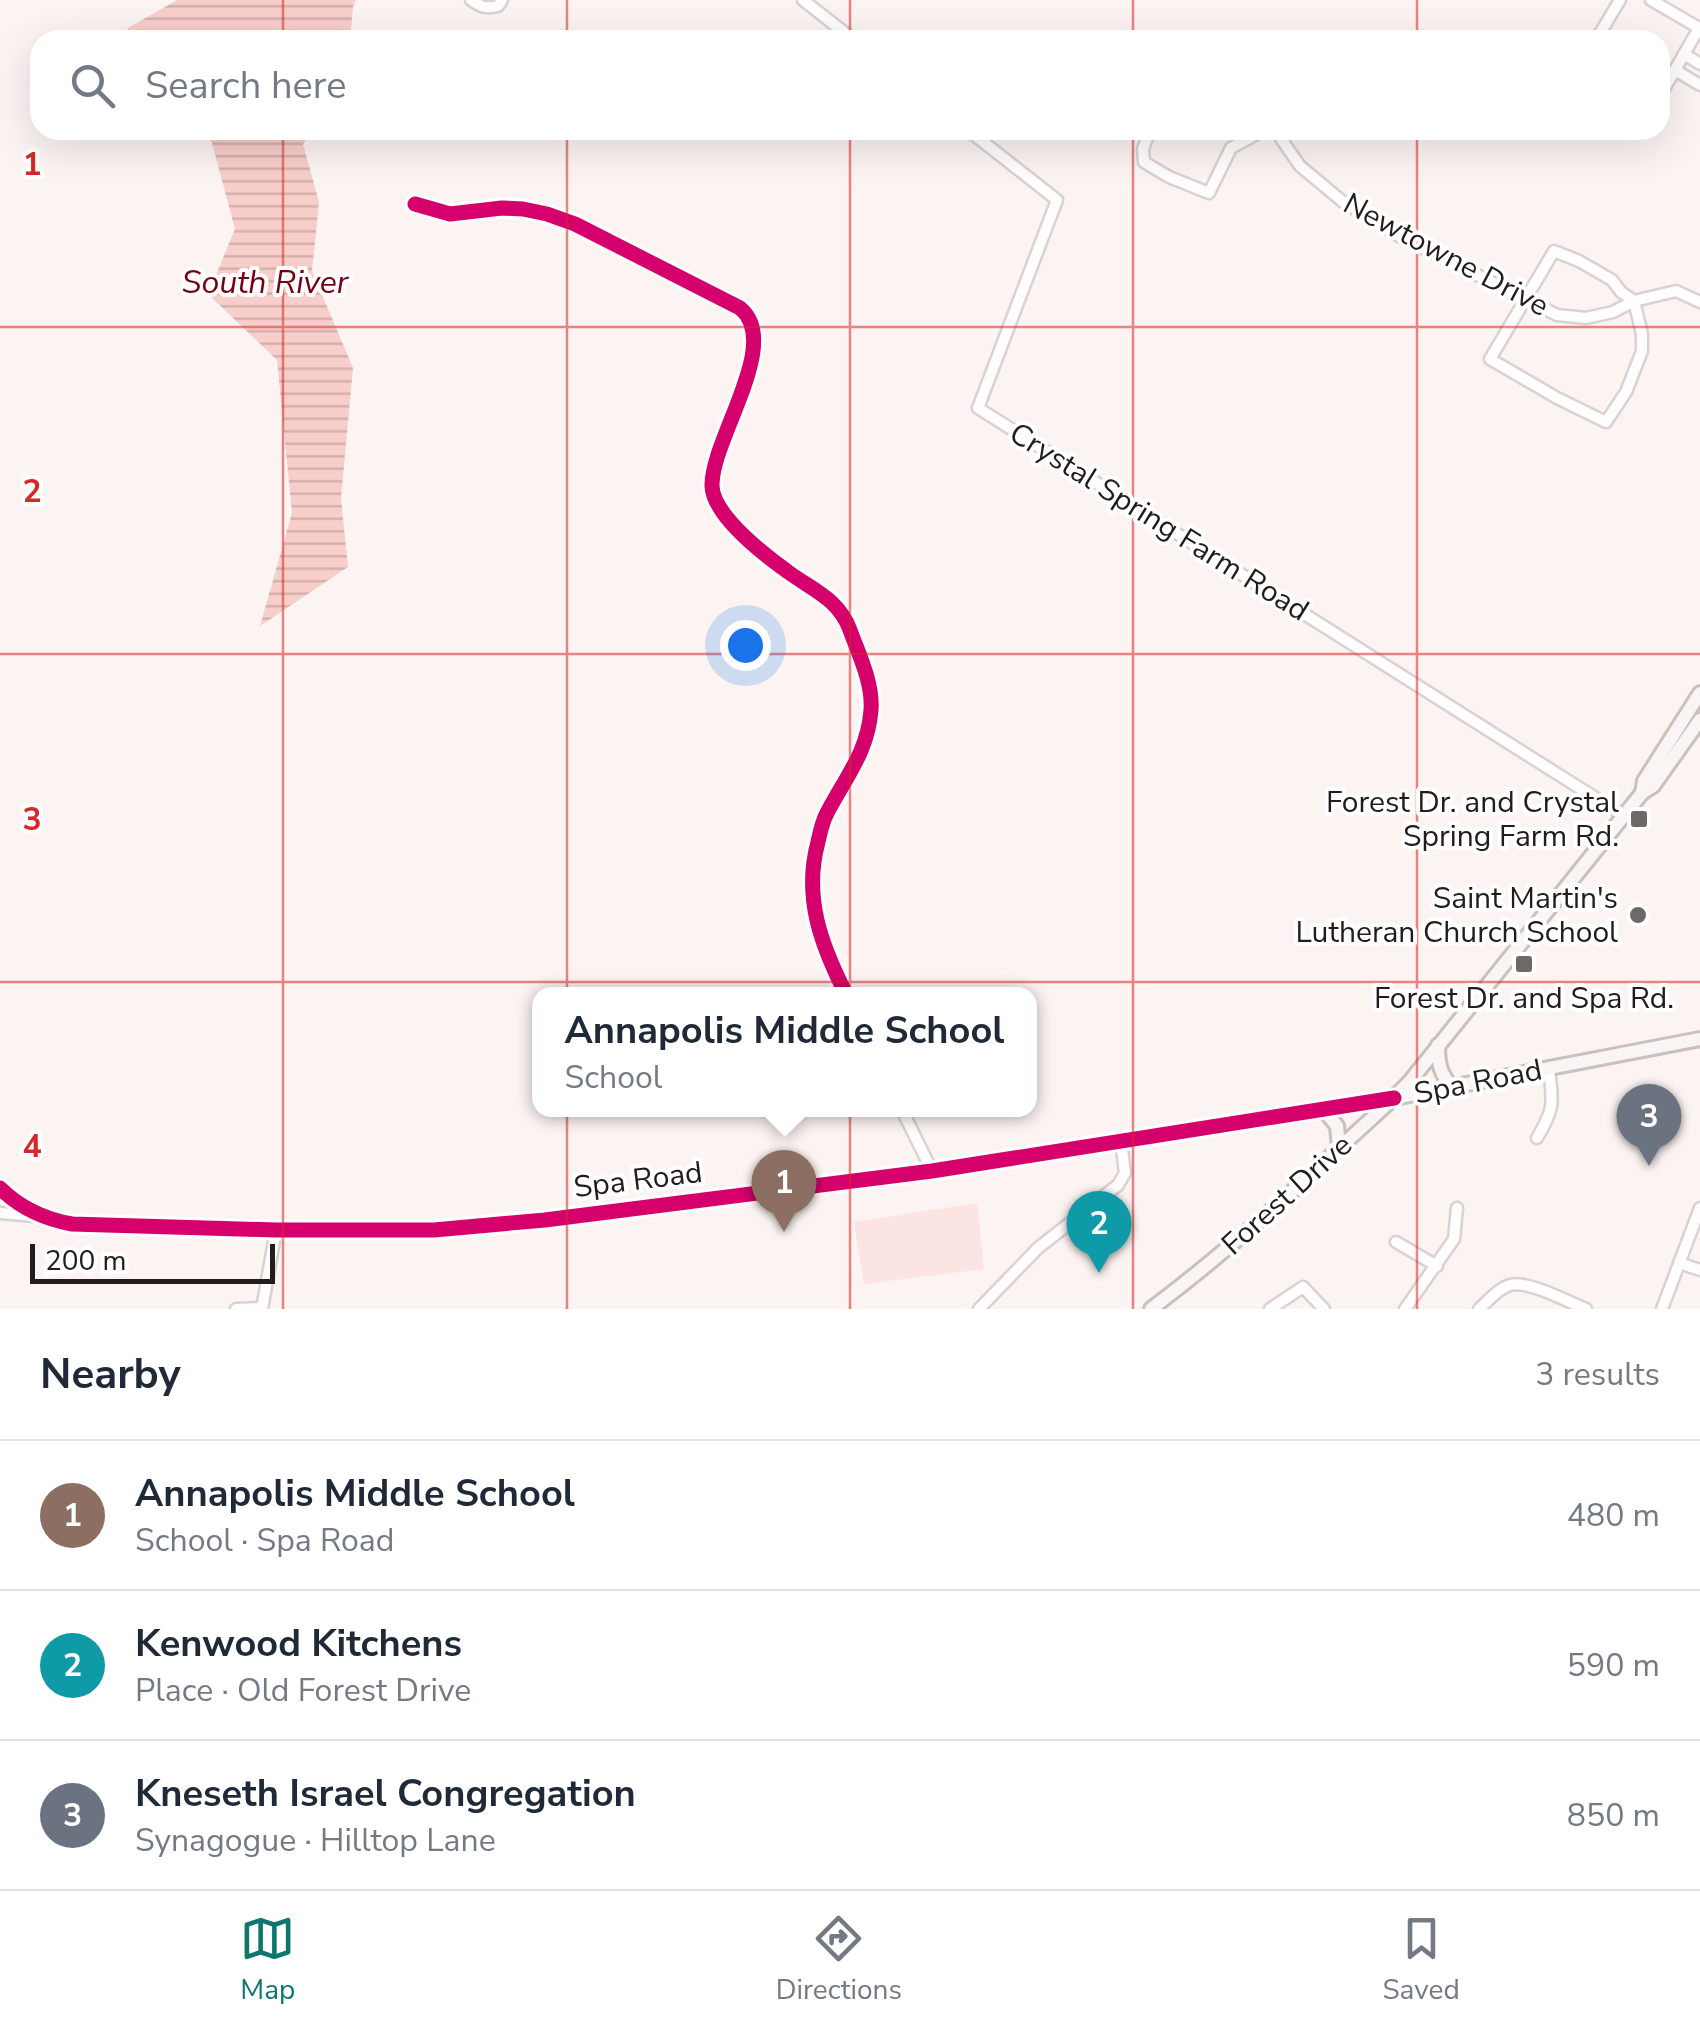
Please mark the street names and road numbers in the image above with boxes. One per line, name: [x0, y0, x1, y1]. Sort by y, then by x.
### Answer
street label: Newtowne Drive: [1336, 184, 1556, 326]
street label: Crystal Spring Farm Road: [1001, 413, 1317, 631]
street label: Spa Road: [1411, 1050, 1545, 1114]
street label: Forest Drive: [1213, 1125, 1361, 1265]
street label: Spa Road: [571, 1152, 705, 1208]

